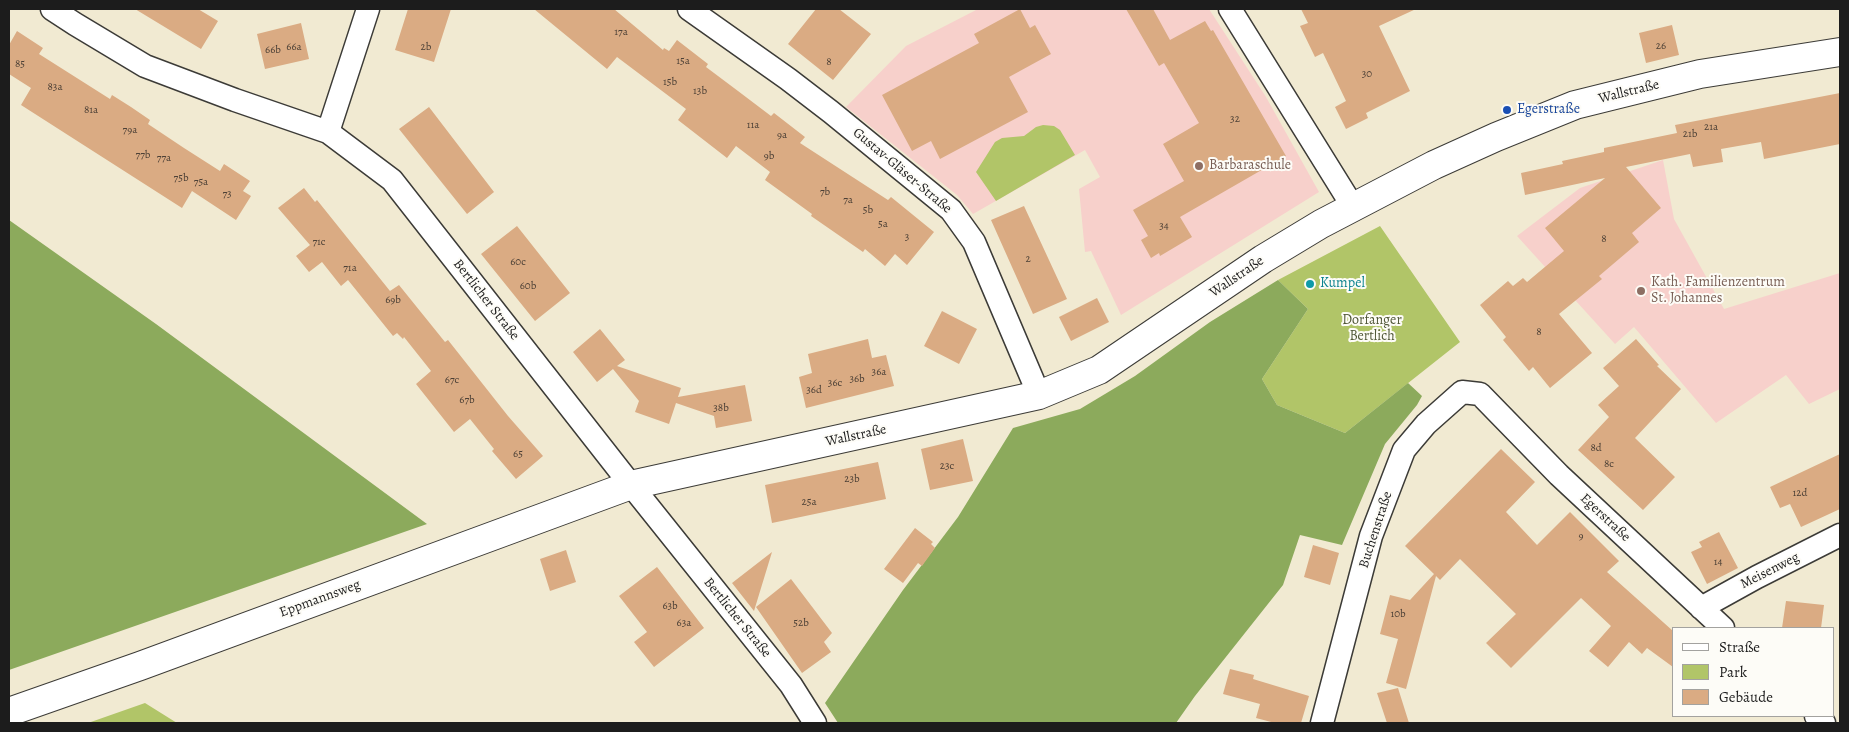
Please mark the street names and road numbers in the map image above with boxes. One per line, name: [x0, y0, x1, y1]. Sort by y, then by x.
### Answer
street label: Wallstraße: [1597, 76, 1661, 108]
street label: Gustav-Gläser-Straße: [849, 125, 955, 217]
street label: Wallstraße: [1207, 253, 1267, 301]
street label: Bertlicher Straße: [449, 256, 523, 344]
street label: Wallstraße: [824, 421, 888, 451]
street label: Buchenstraße: [1356, 489, 1396, 571]
street label: Egerstraße: [1576, 490, 1634, 546]
street label: Meisenweg: [1738, 549, 1802, 593]
street label: Bertlicher Straße: [700, 575, 774, 661]
street label: Eppmannsweg: [277, 577, 363, 621]

